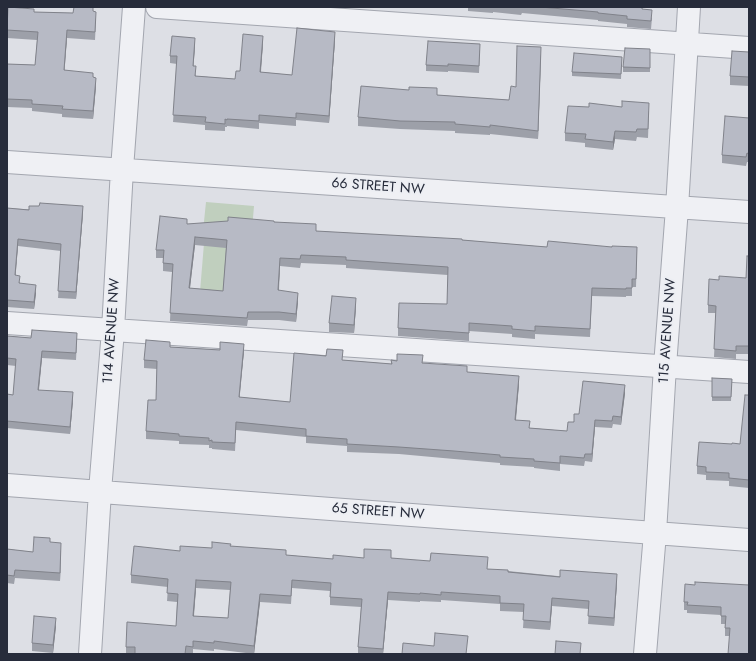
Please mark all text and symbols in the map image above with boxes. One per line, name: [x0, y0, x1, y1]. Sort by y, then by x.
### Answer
street label: 66 STREET NW: [331, 175, 425, 199]
street label: 114 AVENUE NW: [100, 278, 124, 384]
street label: 115 AVENUE NW: [656, 278, 680, 384]
street label: 65 STREET NW: [331, 500, 425, 524]

